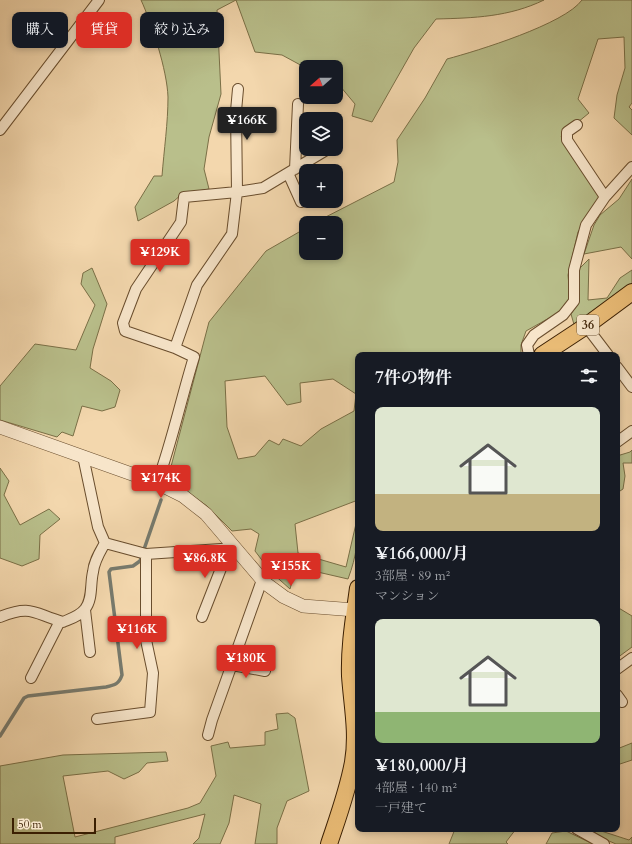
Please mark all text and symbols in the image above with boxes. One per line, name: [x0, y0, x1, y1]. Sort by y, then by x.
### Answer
chip: 購入: [12, 12, 68, 48]
chip: 賃貸: [76, 12, 132, 48]
chip: 絞り込み: [140, 12, 224, 48]
north arrow: [299, 60, 343, 104]
map controls: [299, 60, 343, 260]
pin: ¥166K: [219, 107, 275, 141]
text: ¥166K: [227, 111, 267, 129]
button: layers: [299, 112, 343, 156]
button: +: [299, 164, 343, 208]
button: −: [299, 216, 343, 260]
pin: ¥129K: [132, 239, 188, 273]
text: ¥129K: [140, 243, 180, 261]
road number: 36: [577, 315, 599, 335]
icon: filters: [578, 365, 600, 387]
text: 7件の物件: [375, 366, 452, 389]
icon: home: [452, 433, 524, 505]
pin: ¥174K: [133, 465, 189, 499]
text: ¥174K: [141, 469, 181, 487]
text: ¥166,000/月: [375, 542, 469, 565]
pin: ¥86.8K: [172, 545, 238, 579]
text: ¥86.8K: [183, 549, 227, 567]
pin: ¥155K: [263, 553, 319, 587]
text: ¥155K: [271, 557, 311, 575]
text: 3部屋 · 89 m²: [375, 567, 450, 585]
text: マンション: [375, 587, 439, 605]
pin: ¥116K: [109, 616, 165, 650]
text: ¥116K: [117, 620, 157, 638]
pin: ¥180K: [218, 645, 274, 679]
icon: home: [452, 645, 524, 717]
text: ¥180K: [226, 649, 266, 667]
text: ¥180,000/月: [375, 754, 469, 777]
text: 4部屋 · 140 m²: [375, 779, 457, 797]
text: 一戸建て: [375, 799, 427, 817]
scale bar: [12, 816, 96, 835]
text: 50 m: [18, 817, 42, 832]

